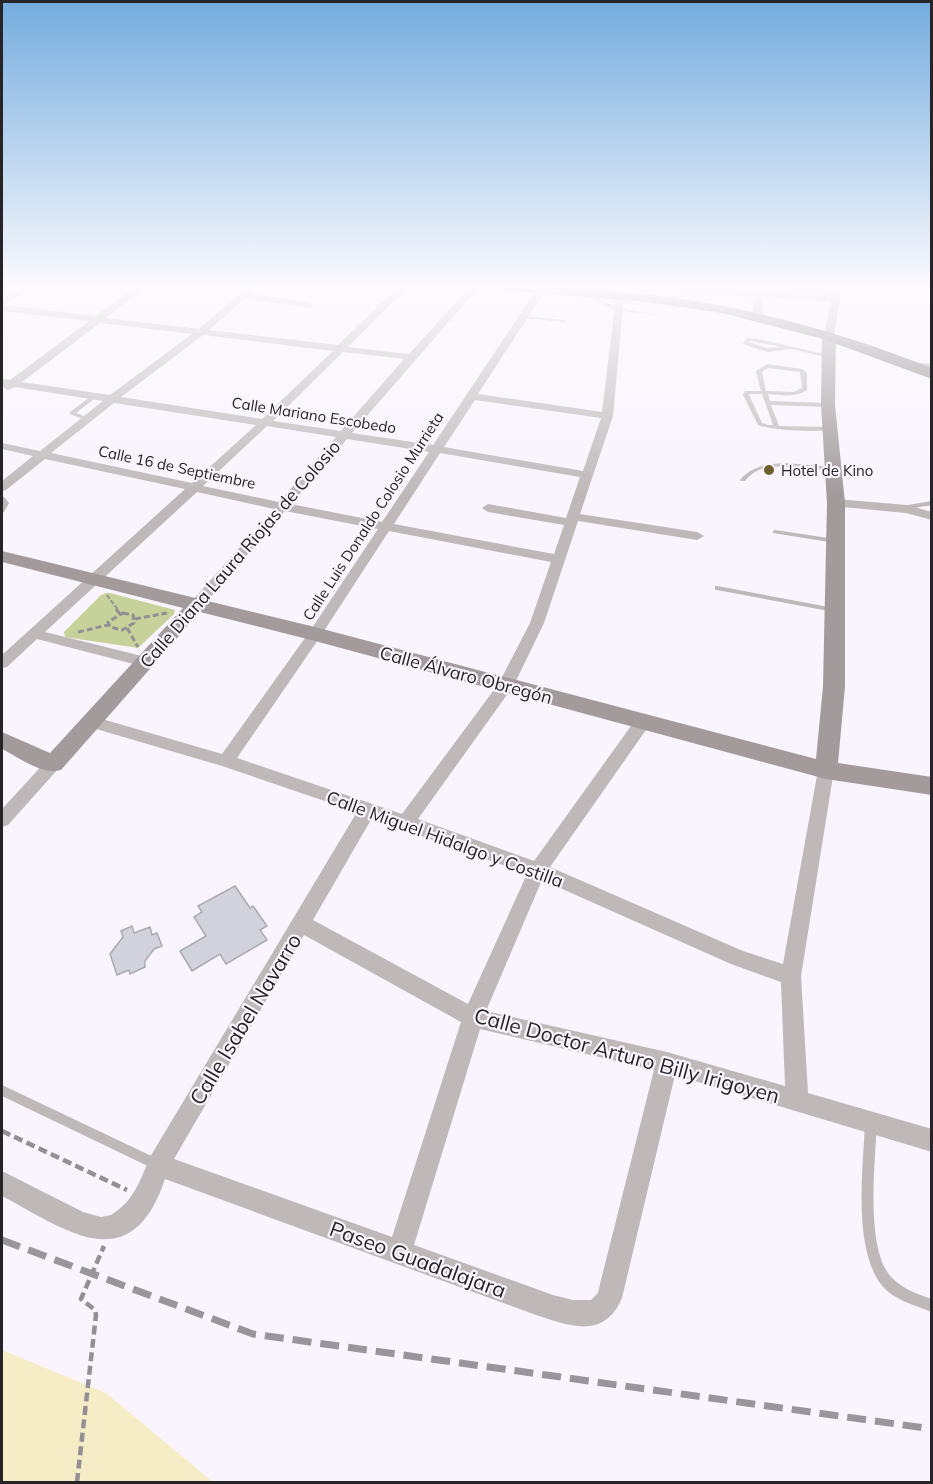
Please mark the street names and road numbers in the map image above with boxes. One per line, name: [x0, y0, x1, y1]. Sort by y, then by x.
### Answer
street label: Calle Mariano Escobedo: [230, 393, 398, 437]
street label: Calle Luis Donaldo Colosio Murrieta: [298, 408, 448, 624]
street label: Calle Diana Laura Riojas de Colosio: [135, 435, 345, 673]
street label: Calle 16 de Septiembre: [97, 441, 257, 493]
street label: Calle Álvaro Obregón: [377, 641, 555, 709]
street label: Calle Miguel Hidalgo y Costilla: [323, 785, 567, 893]
street label: Calle Isabel Navarro: [184, 929, 306, 1109]
street label: Calle Doctor Arturo Billy Irigoyen: [471, 1002, 783, 1108]
street label: Paseo Guadalajara: [326, 1215, 510, 1303]

